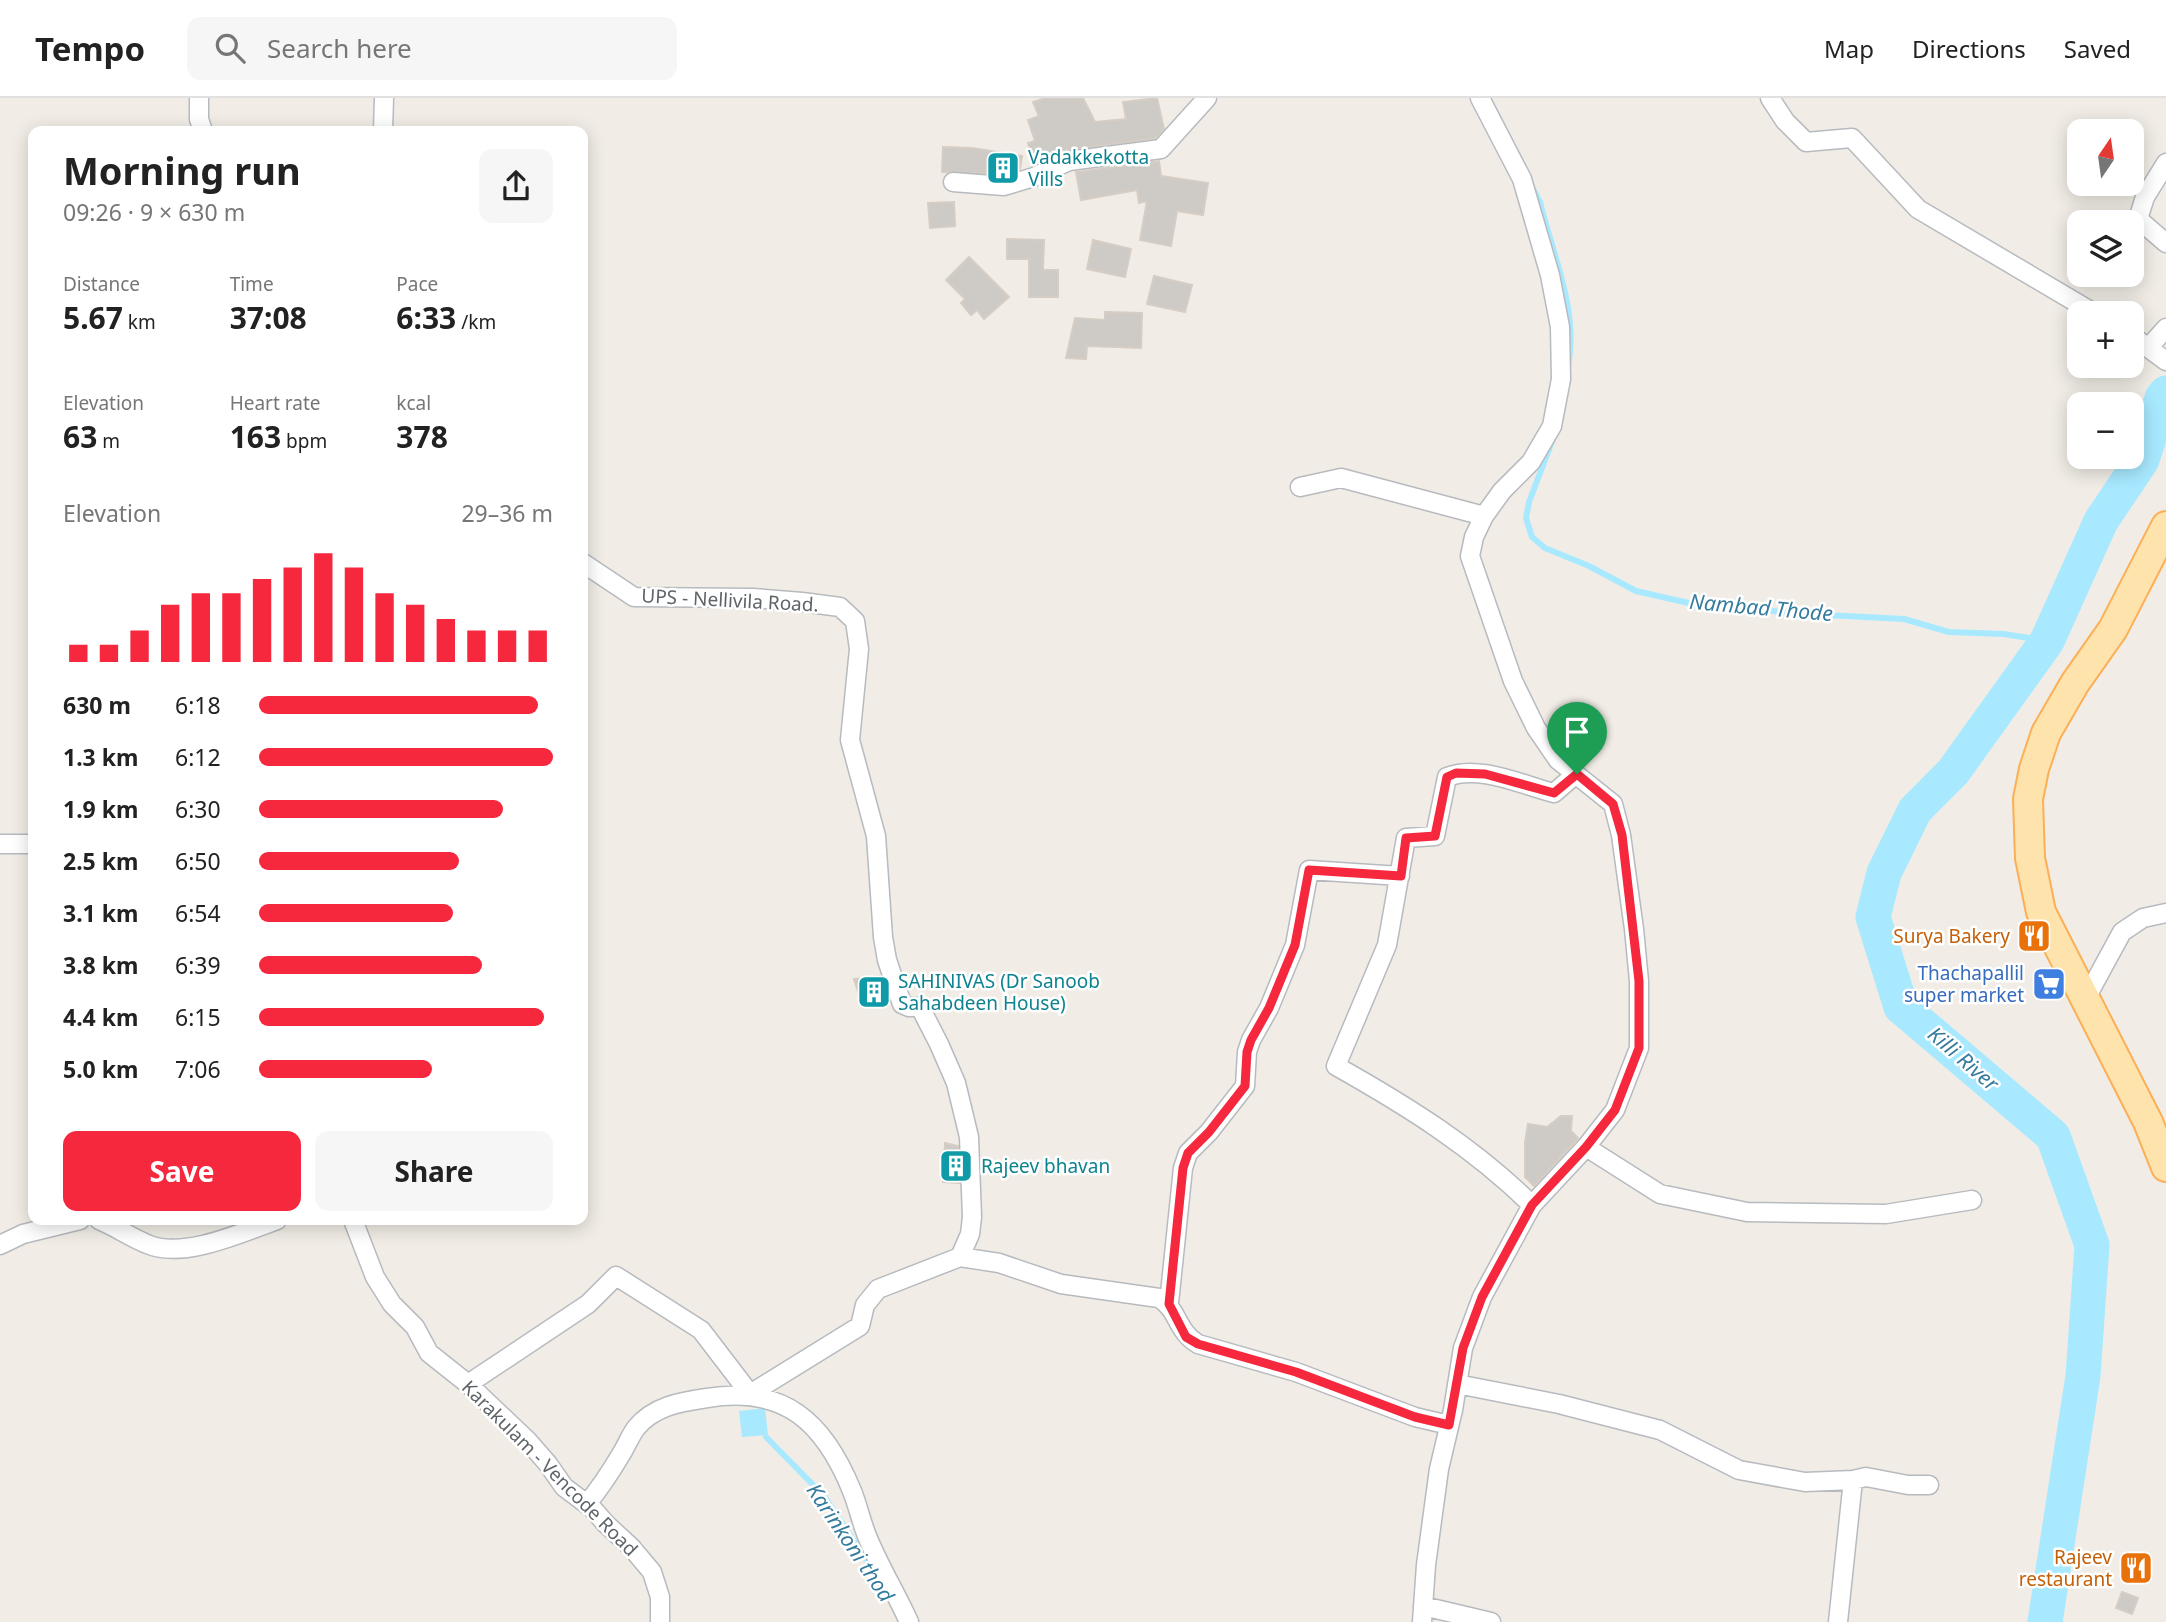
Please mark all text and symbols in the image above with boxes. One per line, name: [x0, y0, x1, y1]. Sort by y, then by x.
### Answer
search box: [187, 17, 677, 80]
text: Tempo: [35, 26, 145, 71]
icon: search: [211, 29, 249, 67]
text: Search here: [267, 30, 412, 66]
text: Map: [1824, 32, 1874, 65]
text: Directions: [1912, 32, 2026, 65]
text: Saved: [2064, 32, 2131, 65]
north arrow: [2067, 119, 2144, 196]
map controls: [2067, 119, 2144, 469]
text: Morning run: [63, 144, 301, 196]
place label: Vadakkekotta Vills: [1028, 144, 1149, 192]
button: share: [479, 149, 553, 223]
building icon: Vadakkekotta Vills: [984, 149, 1022, 187]
text: 09:26 · 9 × 630 m: [63, 196, 245, 228]
button: layers: [2067, 210, 2144, 287]
text: Distance: [63, 271, 140, 297]
text: Time: [230, 271, 274, 297]
text: Pace: [396, 271, 438, 297]
text: 5.67: [63, 297, 123, 338]
text: 37:08: [230, 297, 307, 338]
text: 6:33: [396, 297, 456, 338]
button: +: [2067, 301, 2144, 378]
text: km: [123, 309, 156, 335]
text: /km: [456, 309, 496, 335]
text: Elevation: [63, 390, 144, 416]
text: Heart rate: [230, 390, 320, 416]
text: kcal: [396, 390, 431, 416]
button: −: [2067, 392, 2144, 469]
text: 63: [63, 416, 97, 457]
text: 163: [230, 416, 281, 457]
text: 378: [396, 416, 448, 457]
text: m: [97, 428, 120, 454]
text: bpm: [281, 428, 327, 454]
text: Elevation: [63, 497, 161, 529]
text: 29–36 m: [461, 497, 553, 529]
street label: UPS - Nellivila Road.: [641, 582, 819, 618]
water label: Nambad Thode: [1688, 587, 1834, 627]
text: 630 m: [63, 689, 131, 721]
text: 6:18: [175, 689, 221, 721]
pin: [1547, 702, 1607, 774]
icon: arrive: [1558, 713, 1596, 751]
text: 1.3 km: [63, 741, 138, 773]
text: 6:12: [175, 741, 221, 773]
text: 1.9 km: [63, 793, 138, 825]
text: 6:30: [175, 793, 221, 825]
text: 2.5 km: [63, 845, 138, 877]
text: 6:50: [175, 845, 221, 877]
text: 3.1 km: [63, 897, 138, 929]
text: 6:54: [175, 897, 221, 929]
restaurant icon: Surya Bakery: [2015, 917, 2053, 955]
place label: Surya Bakery: [1893, 923, 2010, 949]
text: 3.8 km: [63, 949, 138, 981]
text: 6:39: [175, 949, 221, 981]
place label: Thachapallil super market: [1904, 960, 2024, 1008]
supermarket icon: Thachapallil super market: [2030, 965, 2068, 1003]
place label: SAHINIVAS (Dr Sanoob Sahabdeen House): [898, 968, 1100, 1016]
building icon: SAHINIVAS (Dr Sanoob Sahabdeen House): [855, 973, 893, 1011]
text: 4.4 km: [63, 1001, 138, 1033]
text: 6:15: [175, 1001, 221, 1033]
water label: Killi River: [1922, 1020, 2006, 1098]
text: 5.0 km: [63, 1053, 138, 1085]
text: 7:06: [175, 1053, 221, 1085]
button: Save: [63, 1131, 301, 1211]
button: Share: [315, 1131, 553, 1211]
building icon: Rajeev bhavan: [937, 1147, 975, 1185]
place label: Rajeev bhavan: [981, 1153, 1110, 1179]
street label: Karakulam - Vencode Road: [456, 1374, 644, 1562]
water label: Karinkoni thod: [801, 1478, 901, 1608]
place label: Rajeev restaurant: [2019, 1544, 2112, 1592]
restaurant icon: Rajeev restaurant: [2117, 1549, 2155, 1587]

